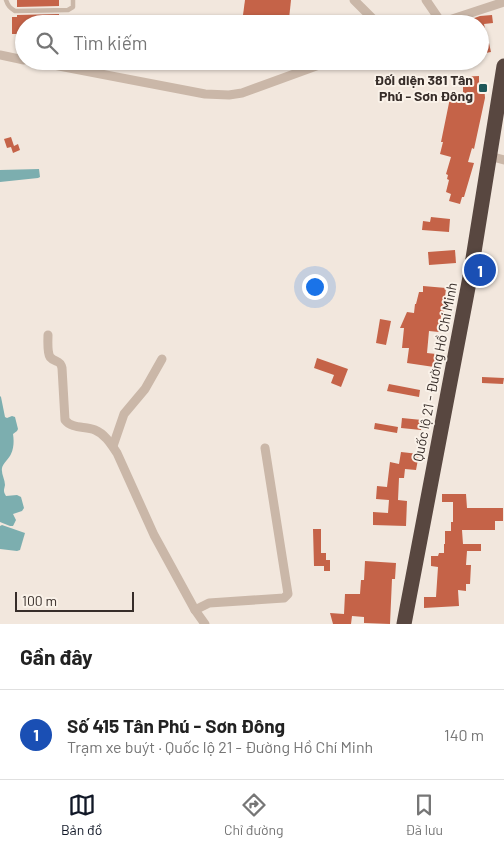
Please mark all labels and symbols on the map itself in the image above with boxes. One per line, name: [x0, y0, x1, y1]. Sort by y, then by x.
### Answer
place label: Đối diện 381 Tân Phú - Sơn Đông: [375, 71, 473, 104]
marker: Đối diện 381 Tân Phú - Sơn Đông: [477, 82, 489, 94]
pin: 1: [464, 251, 496, 289]
your location: [302, 274, 328, 300]
street label: Quốc lộ 21 - Đường Hồ Chí Minh: [409, 281, 460, 463]
scale bar: [15, 589, 134, 612]

